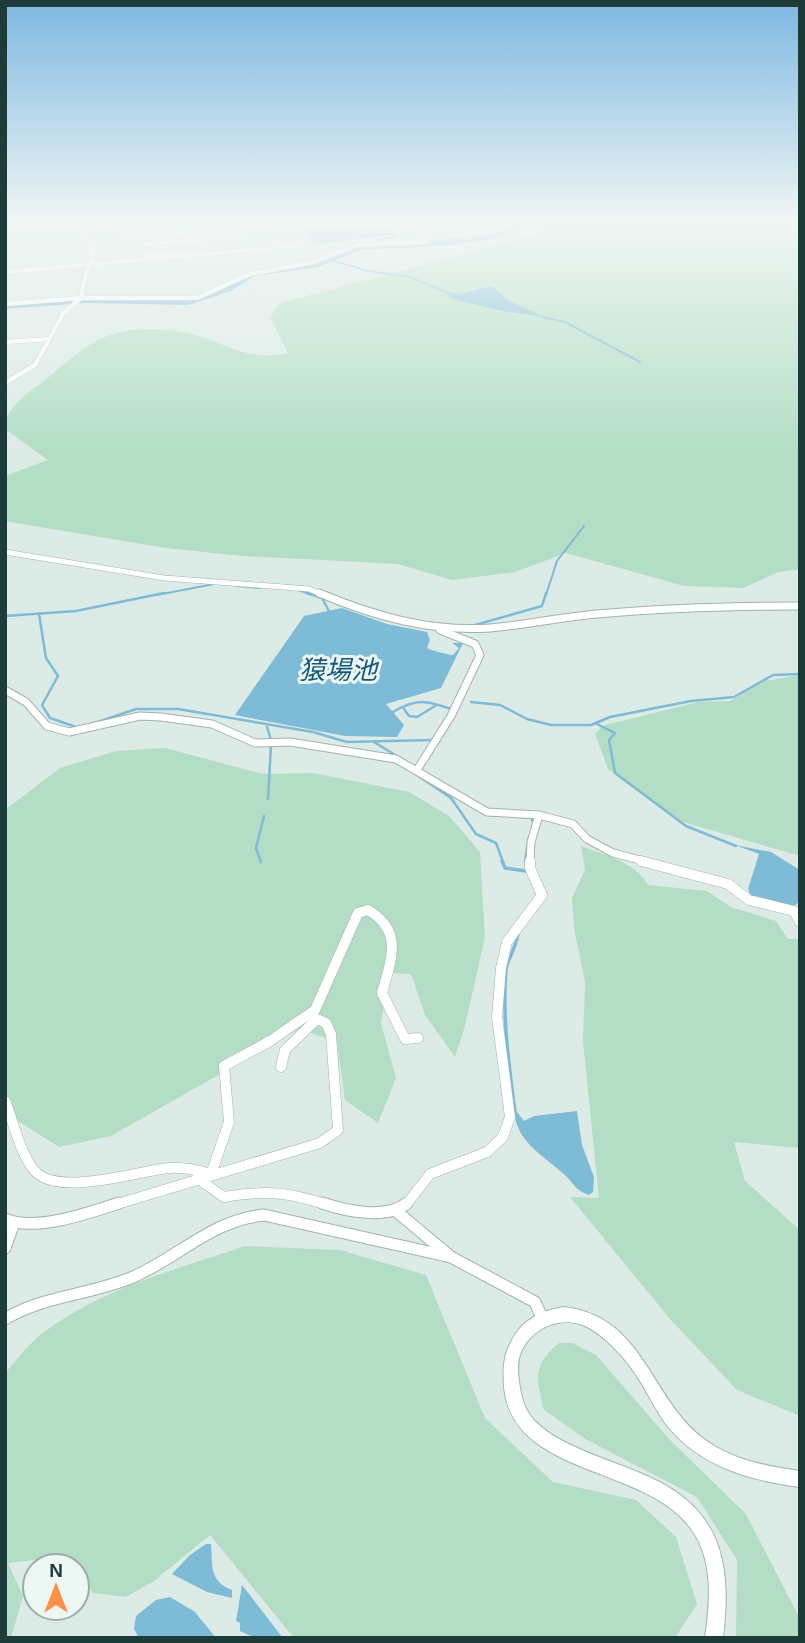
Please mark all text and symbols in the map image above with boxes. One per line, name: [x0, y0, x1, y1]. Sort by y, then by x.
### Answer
water label: 猿場池: [299, 655, 380, 685]
north arrow: [21, 1552, 91, 1622]
text: N: [49, 1560, 63, 1581]

